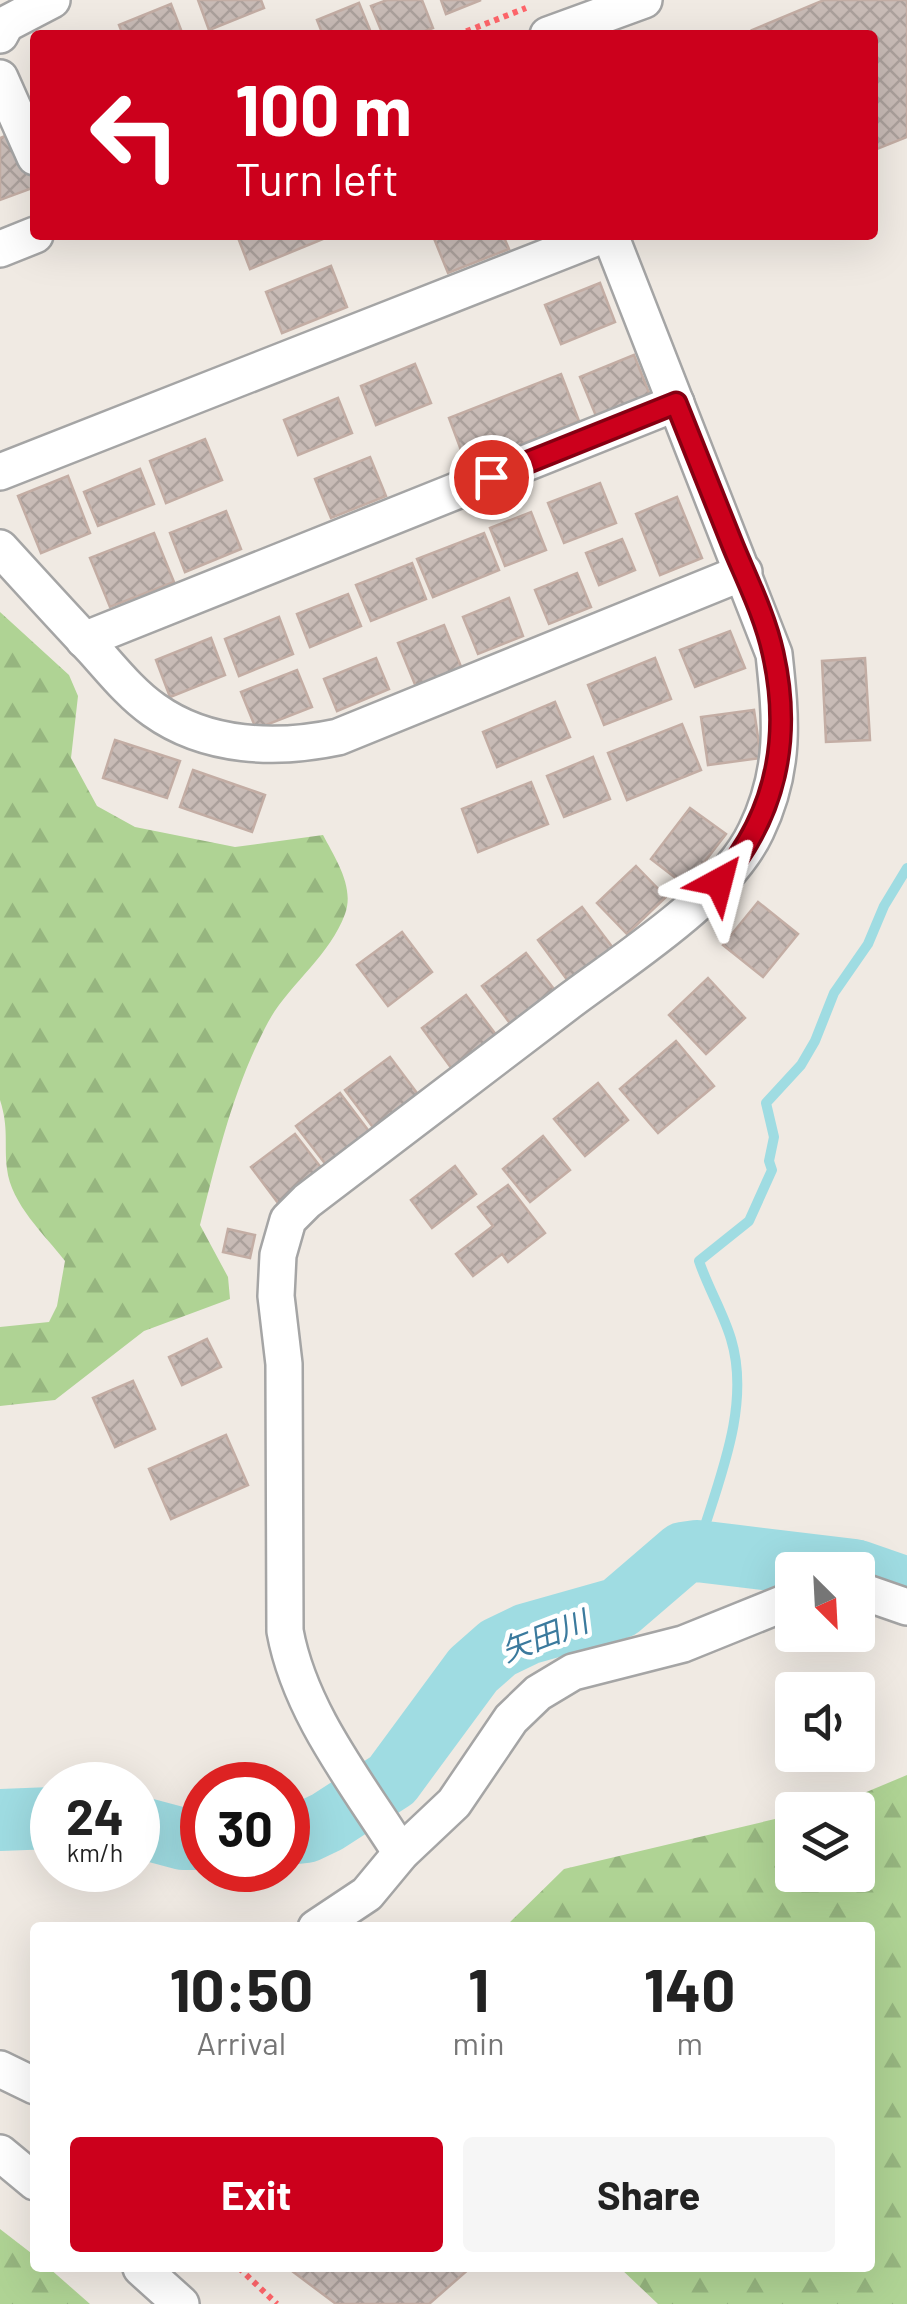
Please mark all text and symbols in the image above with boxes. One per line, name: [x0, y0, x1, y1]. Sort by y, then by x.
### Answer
text: 100 m: [235, 66, 412, 150]
icon: left: [70, 70, 200, 200]
text: Turn left: [235, 151, 399, 205]
pin: [449, 435, 534, 520]
icon: arrive: [464, 450, 519, 505]
position arrow: [667, 830, 771, 934]
north arrow: [775, 1552, 875, 1652]
map controls: [775, 1552, 875, 1892]
water label: 矢田川: [496, 1601, 595, 1668]
button: sound: [775, 1672, 875, 1772]
speed limit sign: 30: [180, 1762, 310, 1892]
text: 24: [66, 1785, 124, 1845]
button: layers: [775, 1792, 875, 1892]
text: km/h: [67, 1837, 123, 1867]
text: 10:50: [169, 1952, 313, 2024]
text: 1: [468, 1952, 489, 2024]
text: 140: [644, 1952, 736, 2024]
text: Arrival: [197, 2023, 286, 2061]
text: min: [453, 2023, 504, 2061]
text: m: [676, 2023, 703, 2061]
button: Exit: [70, 2137, 443, 2252]
button: Share: [463, 2137, 835, 2252]

